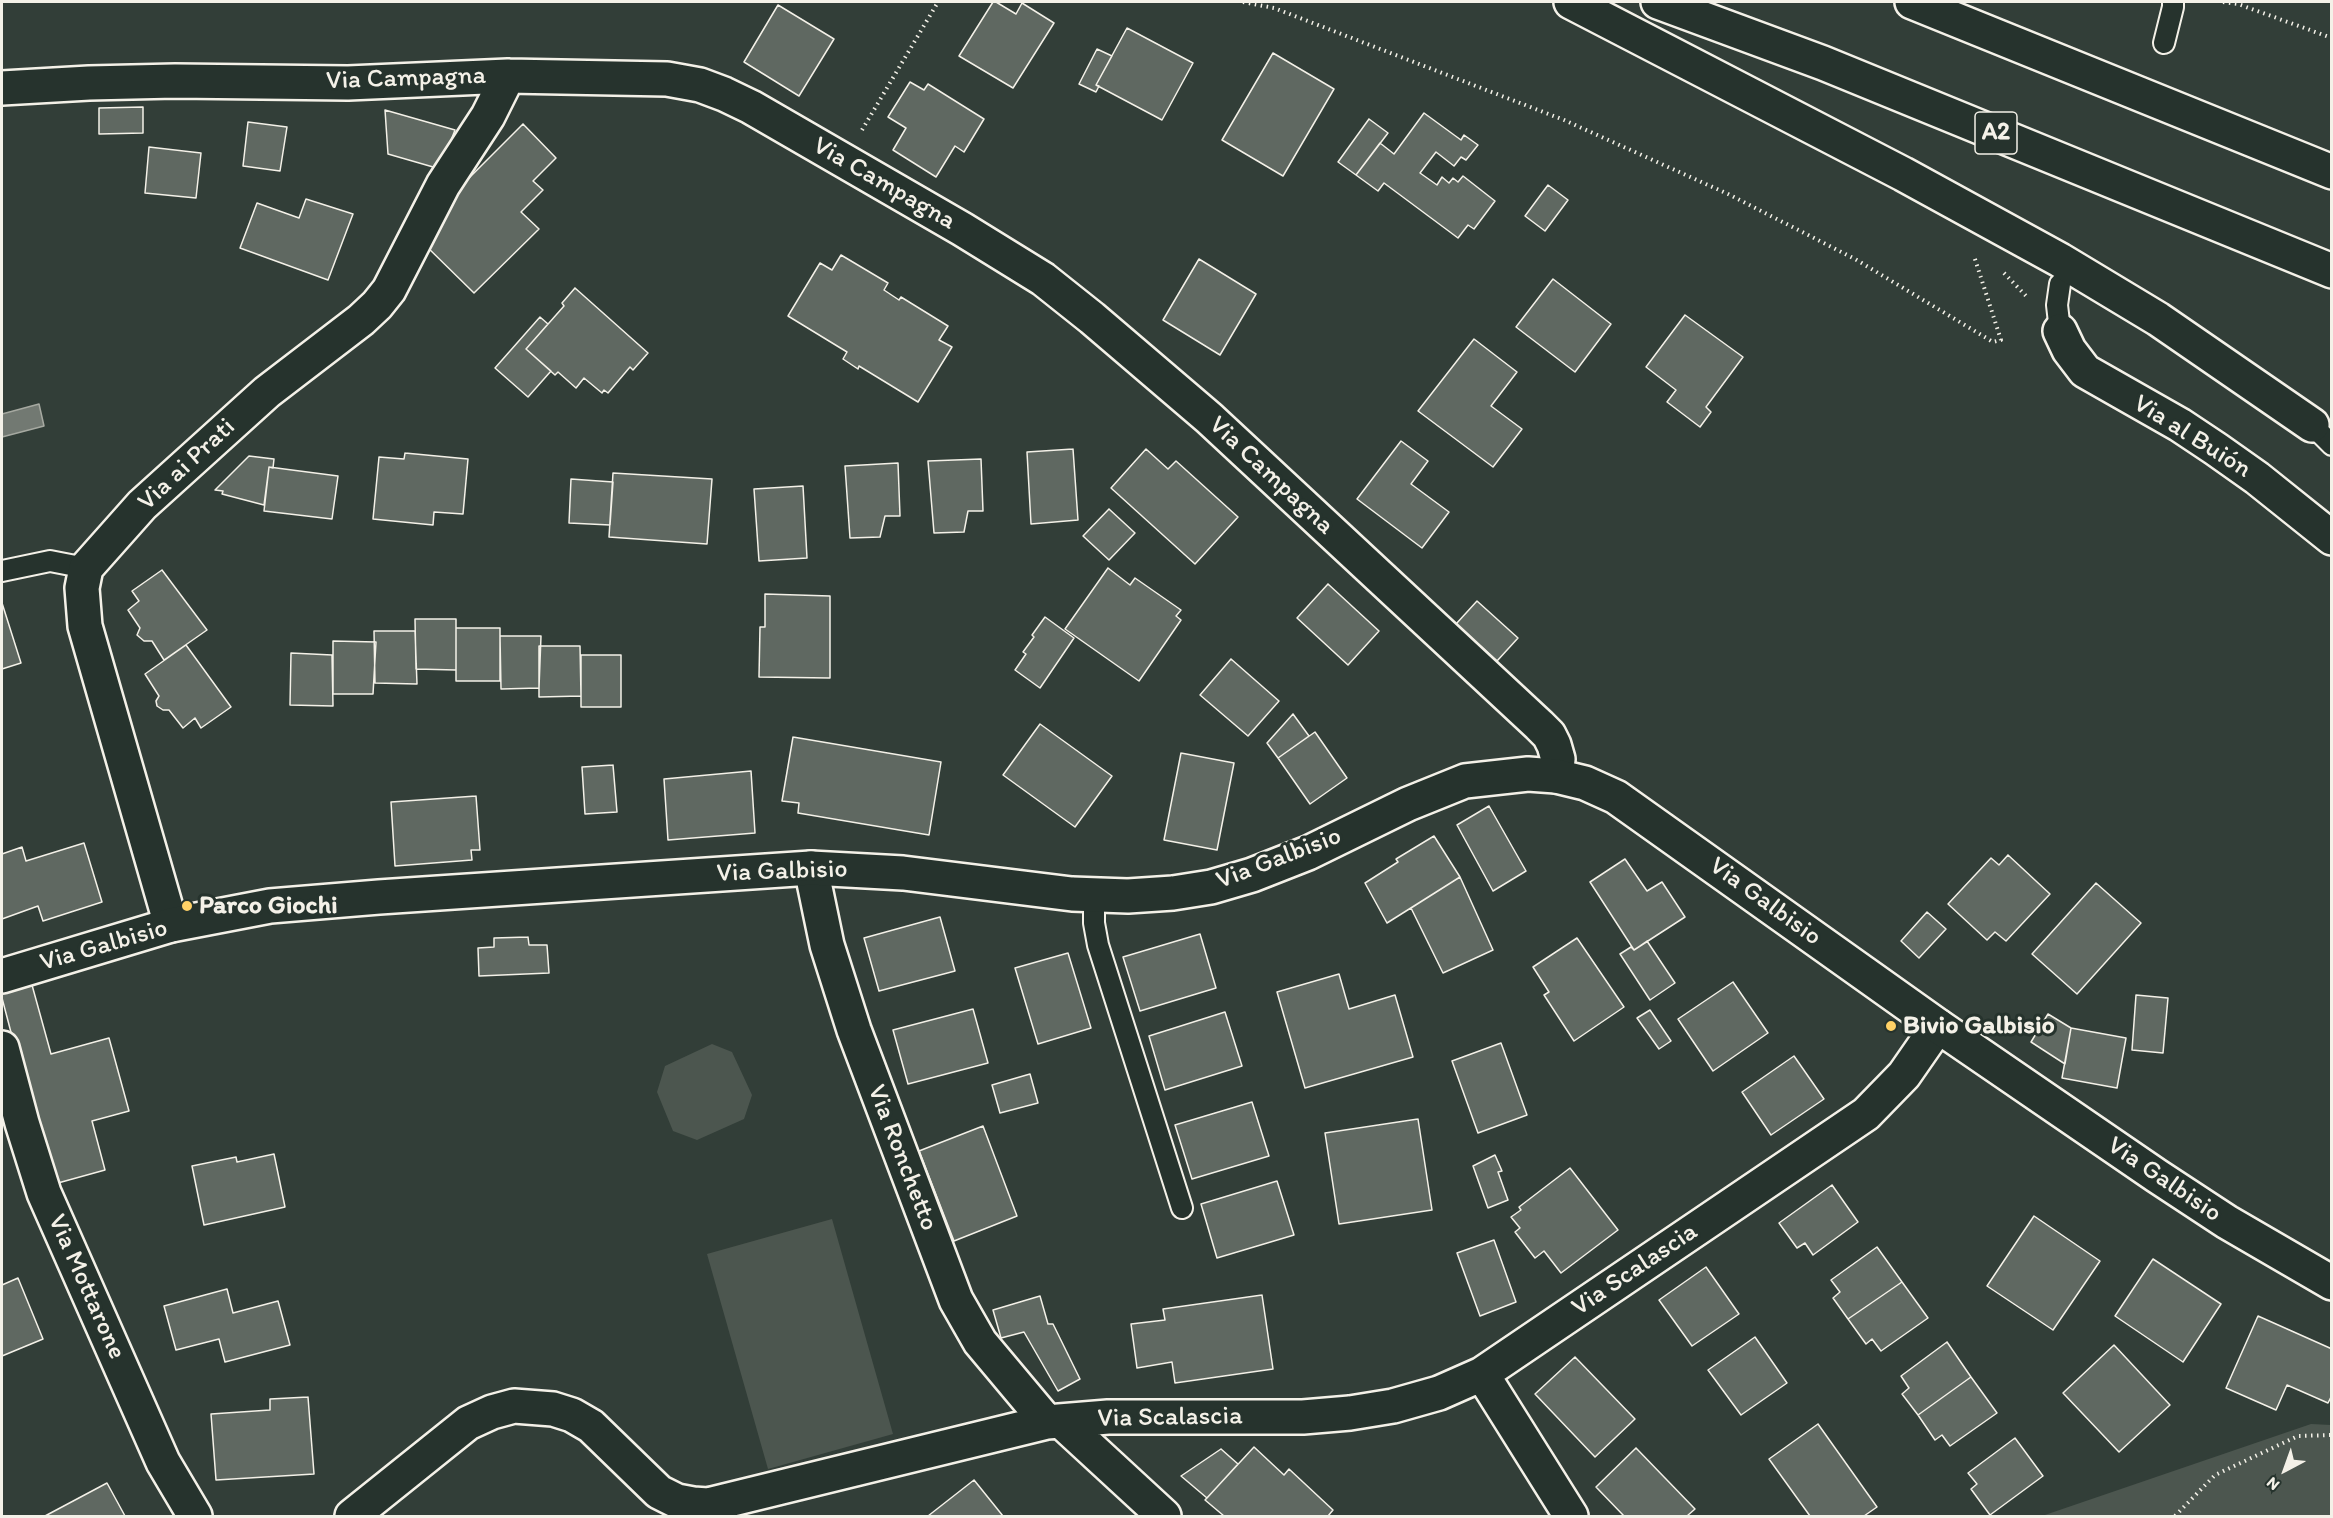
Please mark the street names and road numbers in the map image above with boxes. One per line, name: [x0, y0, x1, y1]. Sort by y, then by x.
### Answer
street label: Via Campagna: [326, 61, 486, 97]
road number: A2: [1975, 112, 2017, 154]
street label: Via Campagna: [807, 131, 961, 237]
street label: Via al Buión: [2127, 388, 2257, 486]
street label: Via Campagna: [1202, 410, 1340, 542]
street label: Via ai Prati: [132, 412, 242, 518]
street label: Via Galbisio: [1212, 821, 1346, 897]
street label: Via Galbisio: [1703, 851, 1827, 953]
street label: Via Galbisio: [716, 854, 848, 890]
street label: Via Galbisio: [37, 913, 171, 979]
street label: Via Ronchetto: [860, 1081, 944, 1235]
street label: Via Galbisio: [2101, 1130, 2227, 1230]
street label: Via Mottarone: [40, 1210, 132, 1364]
street label: Via Scalascia: [1566, 1216, 1704, 1324]
street label: Via Scalascia: [1097, 1401, 1243, 1435]

